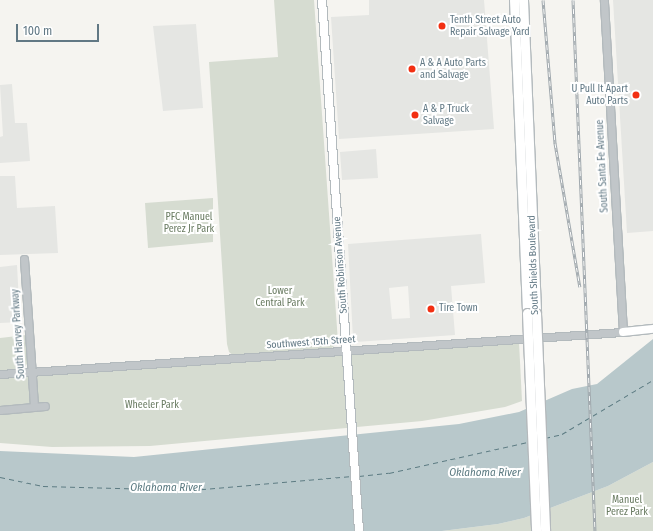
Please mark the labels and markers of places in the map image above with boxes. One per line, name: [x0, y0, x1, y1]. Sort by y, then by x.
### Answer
place label: Tenth Street Auto Repair Salvage Yard: [450, 14, 530, 38]
marker: Tenth Street Auto Repair Salvage Yard: [437, 21, 447, 31]
place label: A & A Auto Parts and Salvage: [420, 57, 486, 80]
marker: A & A Auto Parts and Salvage: [407, 64, 417, 74]
place label: U Pull It Apart Auto Parts: [572, 83, 628, 106]
marker: U Pull It Apart Auto Parts: [631, 90, 641, 100]
place label: A & P Truck Salvage: [423, 103, 469, 126]
marker: A & P Truck Salvage: [410, 110, 420, 120]
place label: Tire Town: [439, 303, 478, 315]
marker: Tire Town: [426, 304, 436, 314]

